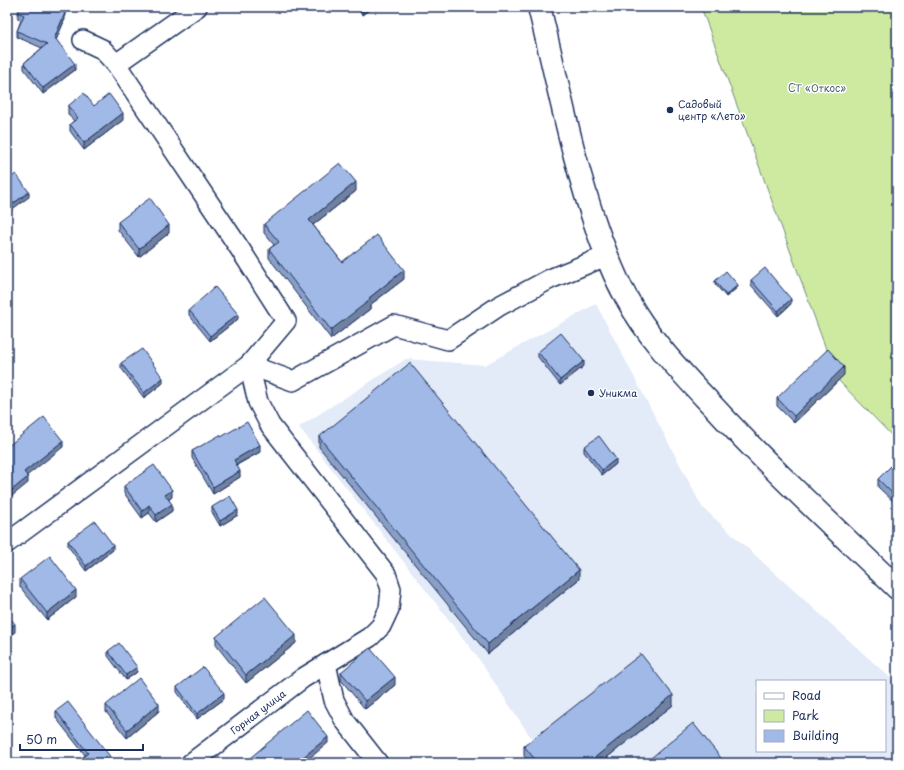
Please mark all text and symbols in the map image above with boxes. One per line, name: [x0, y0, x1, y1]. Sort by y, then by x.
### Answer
park label: СТ «Откос»: [788, 80, 846, 95]
place label: Садовый центр «Лето»: [678, 96, 746, 123]
marker: Садовый центр «Лето»: [665, 105, 675, 115]
place label: Уникма: [599, 385, 638, 400]
marker: Уникма: [586, 388, 596, 398]
legend: [756, 680, 886, 752]
street label: Горная улица: [227, 685, 289, 737]
text: Road: [792, 686, 821, 704]
text: Park: [792, 706, 819, 724]
scale bar: [20, 726, 143, 752]
text: Building: [792, 726, 839, 744]
text: 50 m: [26, 730, 57, 748]

